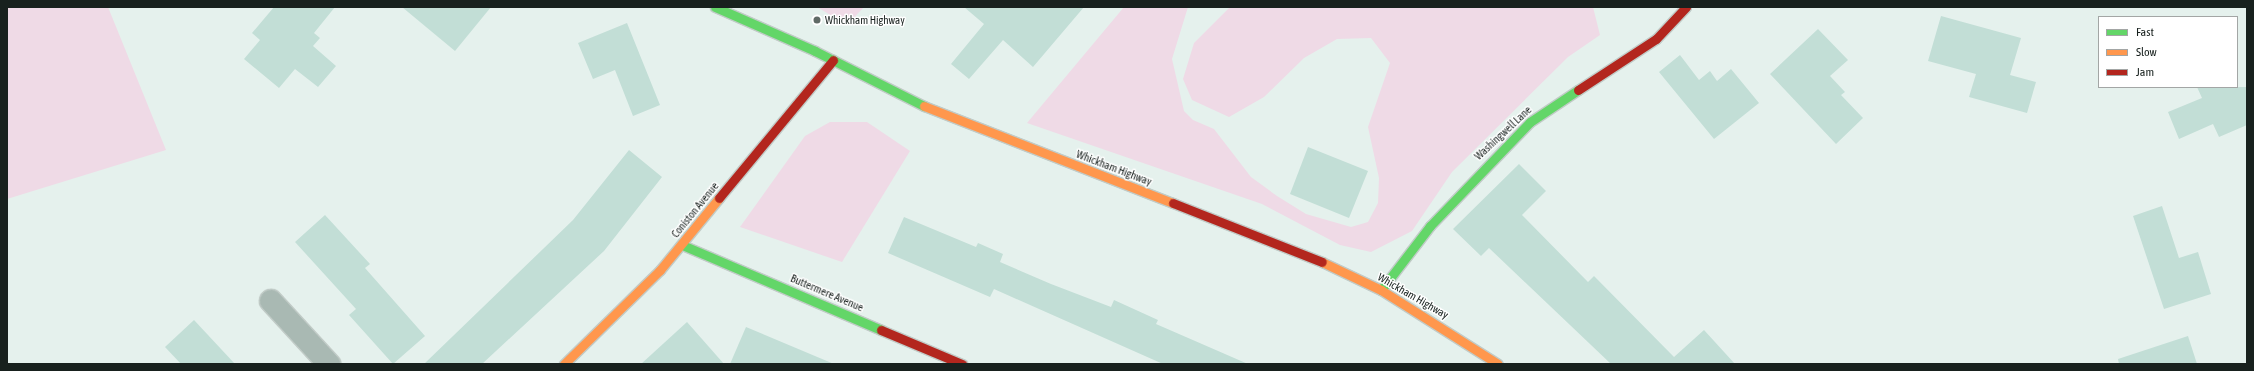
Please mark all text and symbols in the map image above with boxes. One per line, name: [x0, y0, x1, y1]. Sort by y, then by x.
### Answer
place label: Whickham Highway: [825, 13, 905, 27]
marker: Whickham Highway: [812, 15, 822, 25]
legend: [2098, 16, 2238, 88]
text: Fast: [2136, 25, 2154, 39]
text: Slow: [2136, 45, 2157, 59]
text: Jam: [2136, 65, 2154, 79]
street label: Washingwell Lane: [1472, 103, 1534, 163]
street label: Whickham Highway: [1074, 148, 1154, 188]
street label: Coniston Avenue: [669, 180, 721, 240]
street label: Whickham Highway: [1375, 270, 1451, 322]
street label: Buttermere Avenue: [788, 272, 866, 314]

